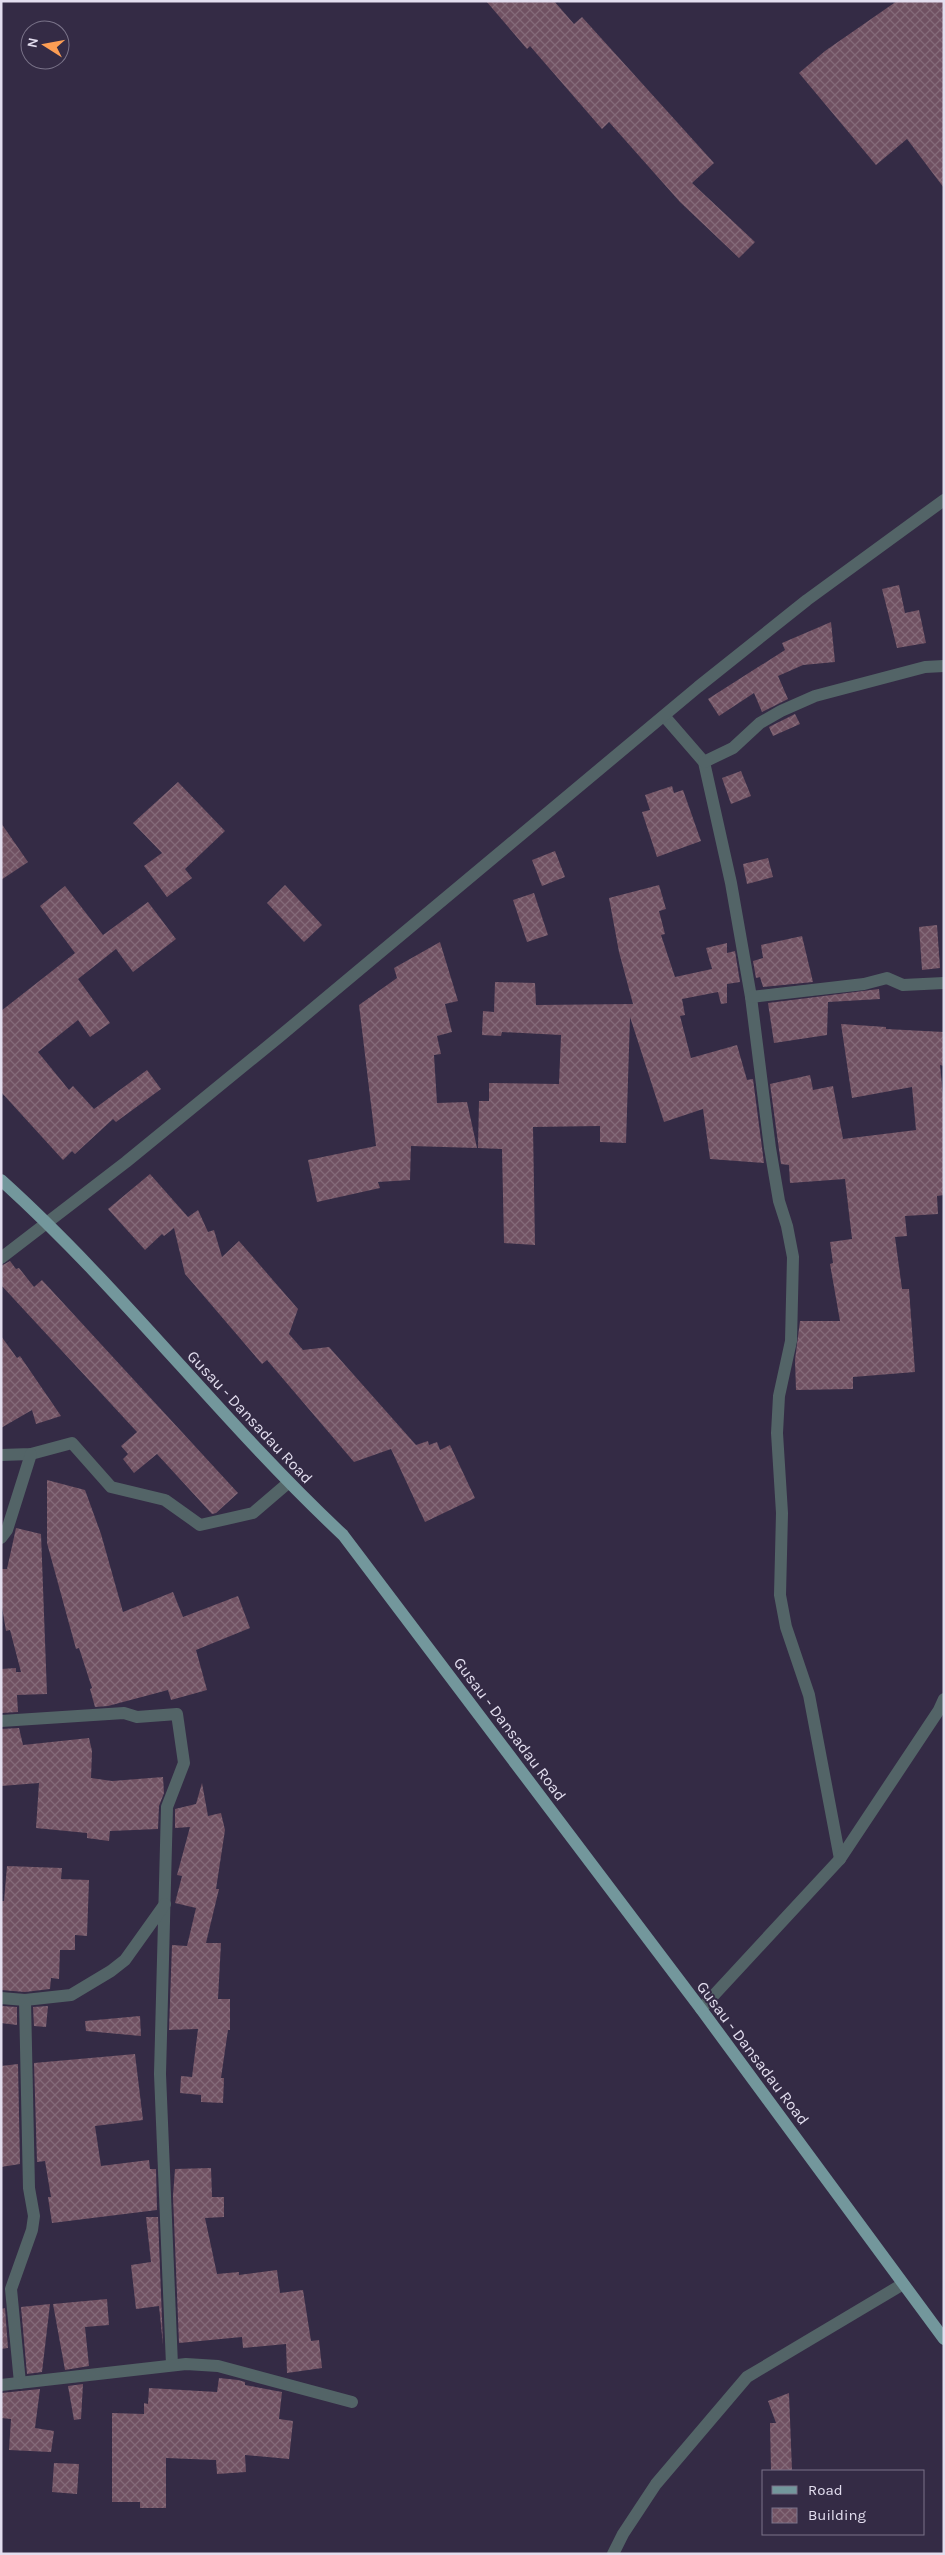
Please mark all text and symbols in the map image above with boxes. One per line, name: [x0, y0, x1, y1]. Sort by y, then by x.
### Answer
north arrow: [20, 20, 70, 70]
text: N: [23, 36, 42, 49]
street label: Gusau - Dansadau Road: [183, 1347, 317, 1487]
street label: Gusau - Dansadau Road: [450, 1653, 570, 1805]
street label: Gusau - Dansadau Road: [693, 1977, 813, 2129]
legend: [762, 2470, 925, 2535]
text: Road: [808, 2481, 843, 2499]
text: Building: [808, 2506, 866, 2524]

